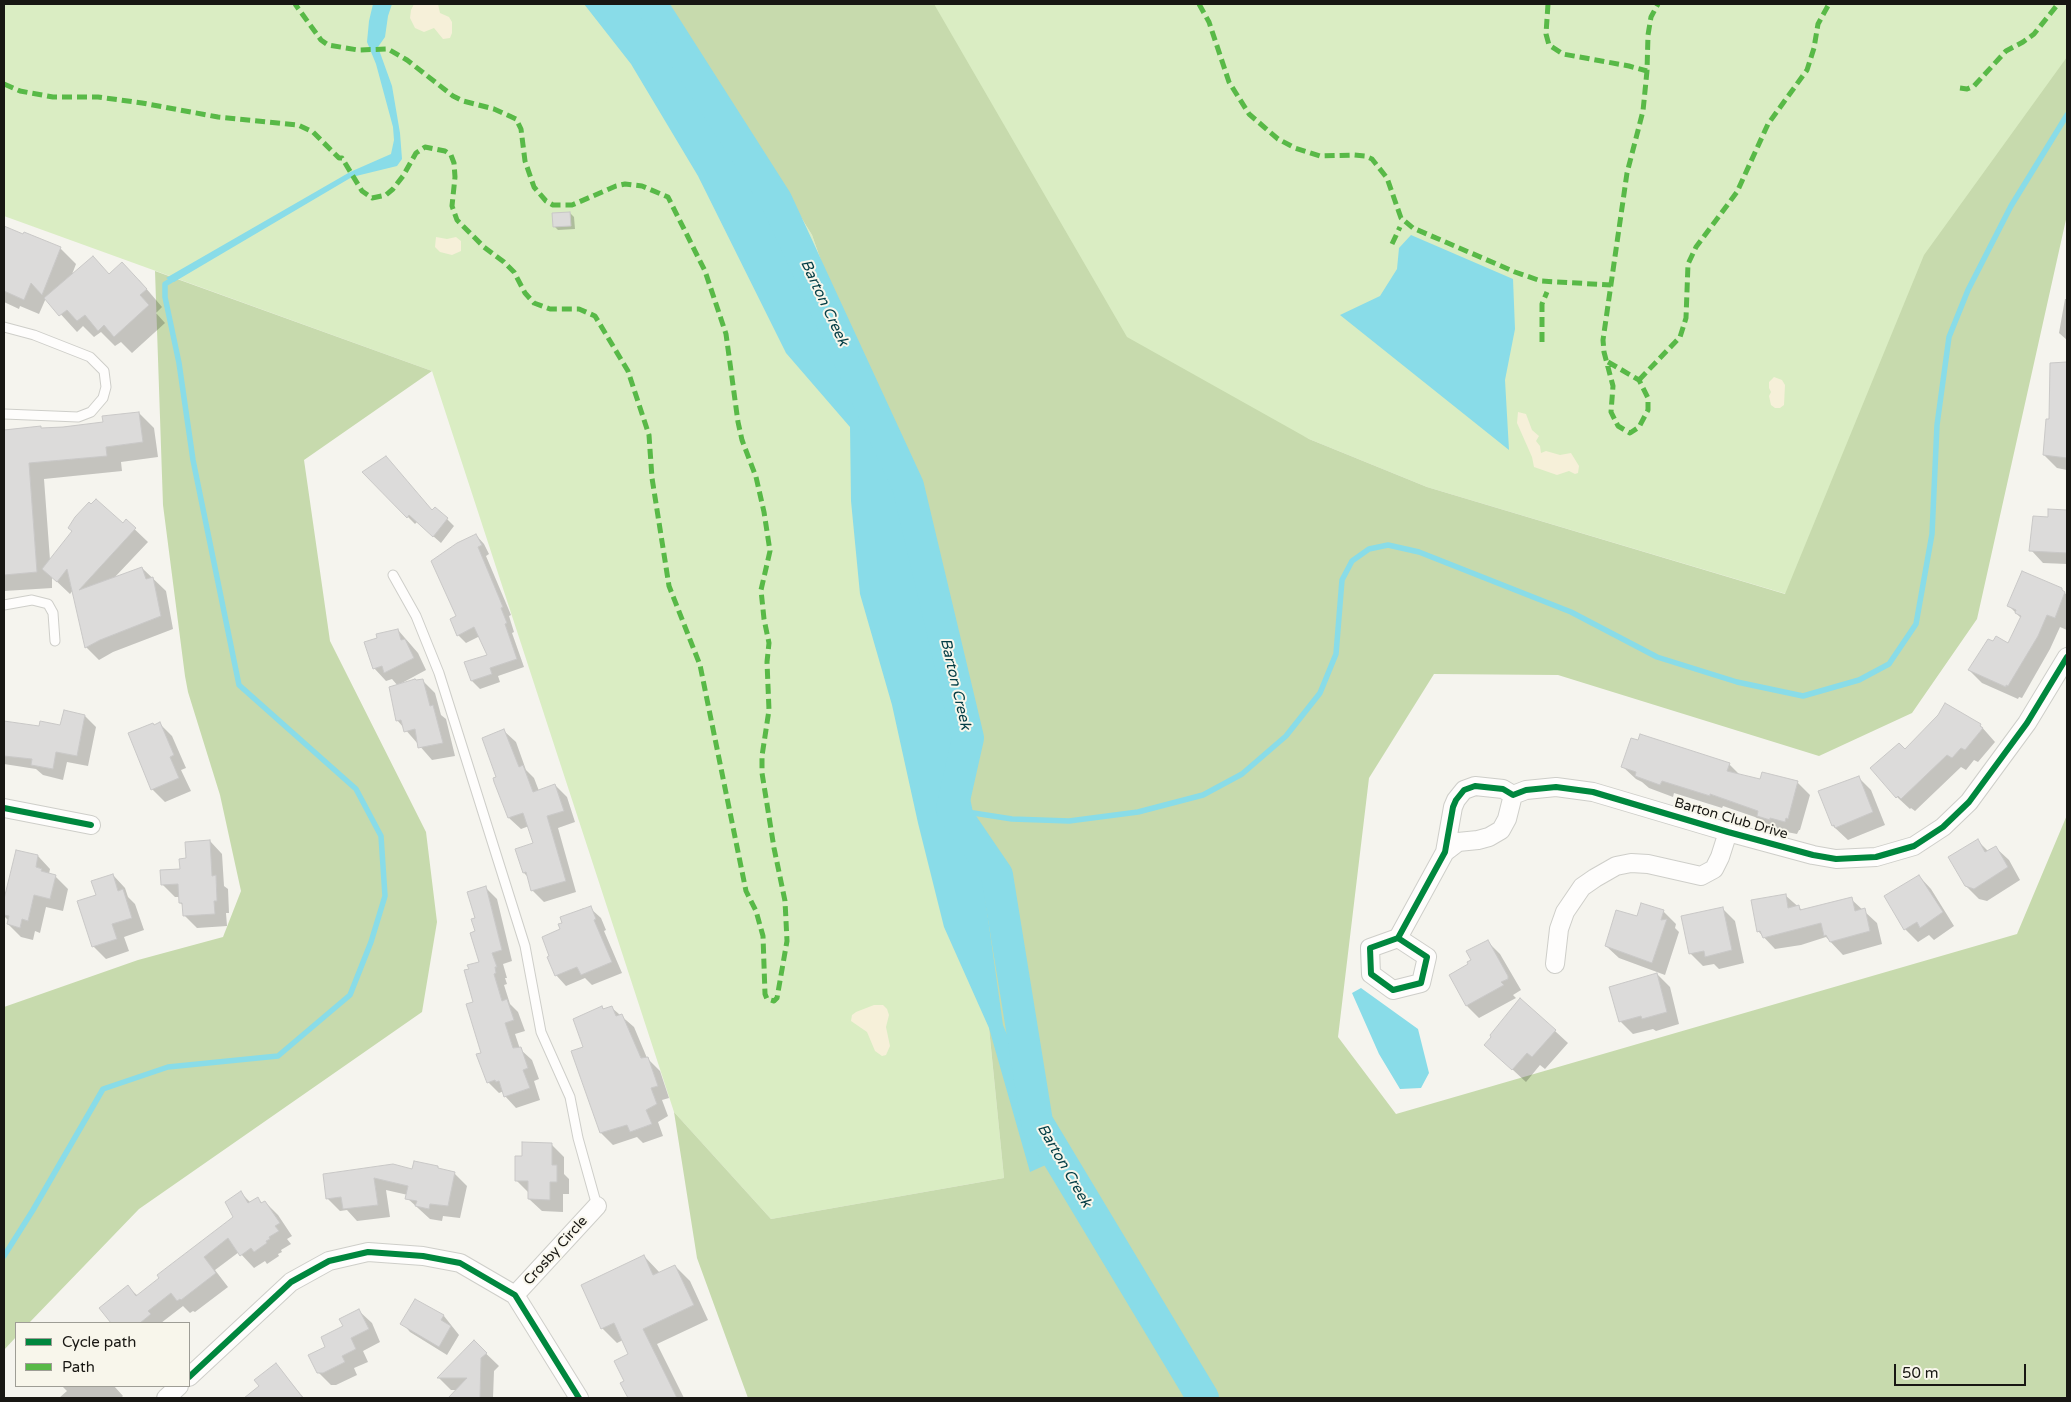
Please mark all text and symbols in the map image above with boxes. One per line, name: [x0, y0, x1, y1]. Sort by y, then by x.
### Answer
water label: Barton Creek: [796, 257, 852, 349]
water label: Barton Creek: [936, 636, 974, 732]
street label: Barton Club Drive: [1672, 795, 1790, 843]
water label: Barton Creek: [1033, 1121, 1095, 1211]
street label: Crosby Circle: [521, 1213, 591, 1289]
legend: [15, 1322, 190, 1387]
text: Cycle path: [62, 1333, 136, 1351]
scale bar: [1896, 1354, 2028, 1386]
text: Path: [62, 1358, 95, 1376]
text: 50 m: [1902, 1364, 1939, 1382]

